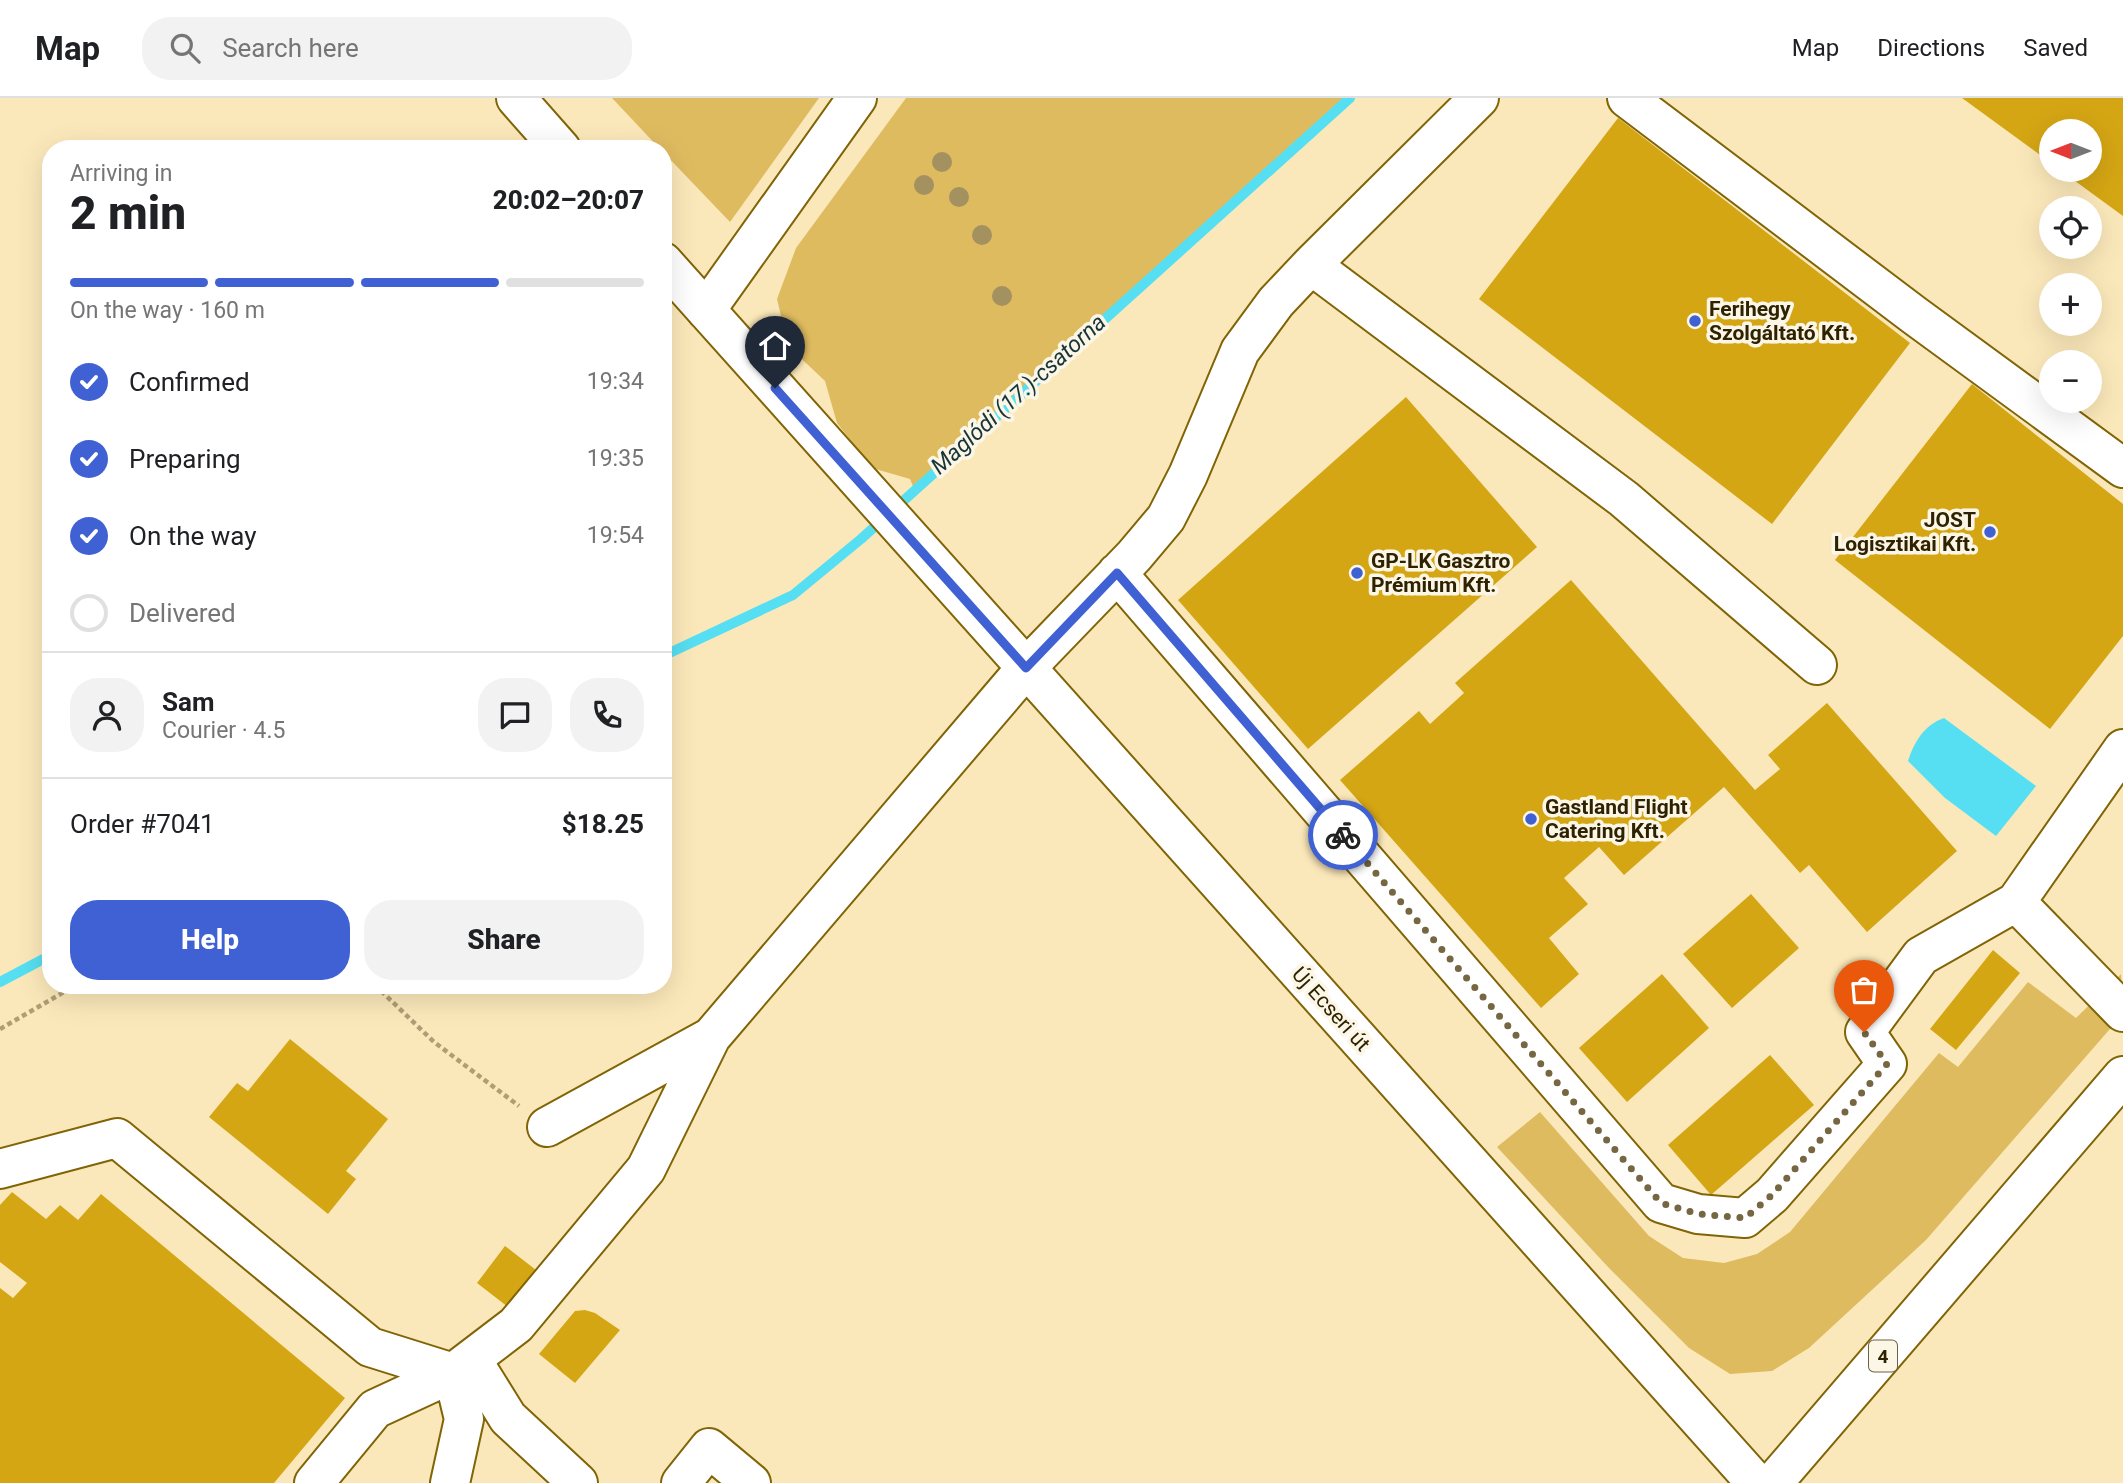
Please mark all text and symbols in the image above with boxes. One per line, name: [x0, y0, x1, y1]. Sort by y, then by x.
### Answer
search box: [142, 17, 632, 80]
text: Map: [35, 29, 100, 68]
icon: search: [166, 29, 204, 67]
text: Search here: [222, 33, 359, 63]
text: Map: [1792, 34, 1839, 62]
text: Directions: [1877, 34, 1985, 62]
text: Saved: [2023, 34, 2088, 62]
north arrow: [2039, 119, 2102, 182]
map controls: [2039, 119, 2102, 413]
text: Arriving in: [70, 160, 173, 187]
text: 20:02–20:07: [493, 185, 644, 215]
text: 2 min: [70, 186, 186, 240]
button: locate: [2039, 196, 2102, 259]
button: +: [2039, 273, 2102, 336]
text: On the way · 160 m: [70, 297, 265, 324]
place label: Ferihegy Szolgáltató Kft.: [1709, 297, 1855, 345]
water label: Maglódi (17.)-csatorna: [925, 309, 1111, 480]
marker: Ferihegy Szolgáltató Kft.: [1687, 313, 1703, 329]
pin: [745, 316, 805, 388]
icon: home: [756, 327, 794, 365]
button: −: [2039, 350, 2102, 413]
icon: check: [70, 363, 108, 401]
text: Confirmed: [129, 367, 250, 397]
text: 19:34: [587, 368, 644, 395]
icon: check: [70, 440, 108, 478]
text: Preparing: [129, 444, 241, 474]
text: 19:35: [587, 445, 644, 472]
place label: JOST Logisztikai Kft.: [1834, 508, 1976, 556]
icon: check: [70, 517, 108, 555]
text: On the way: [129, 521, 257, 551]
text: 19:54: [587, 522, 644, 549]
marker: JOST Logisztikai Kft.: [1982, 524, 1998, 540]
place label: GP-LK Gasztro Prémium Kft.: [1371, 549, 1511, 597]
marker: GP-LK Gasztro Prémium Kft.: [1349, 565, 1365, 581]
text: Delivered: [129, 598, 236, 628]
button: person: [70, 678, 144, 752]
button: chat: [478, 678, 552, 752]
button: phone: [570, 678, 644, 752]
text: Sam: [162, 687, 214, 717]
text: Courier · 4.5: [162, 717, 285, 744]
place label: Gastland Flight Catering Kft.: [1545, 795, 1688, 843]
courier: [1308, 800, 1378, 870]
text: Order #7041: [70, 809, 215, 839]
text: $18.25: [562, 809, 644, 839]
marker: Gastland Flight Catering Kft.: [1523, 811, 1539, 827]
icon: bike: [1324, 816, 1362, 854]
button: Help: [70, 900, 350, 980]
button: Share: [364, 900, 644, 980]
pin: [1834, 960, 1894, 1032]
street label: Új Ecseri út: [1287, 962, 1375, 1056]
icon: bag: [1845, 971, 1883, 1009]
road number: 4: [1869, 1340, 1897, 1372]

